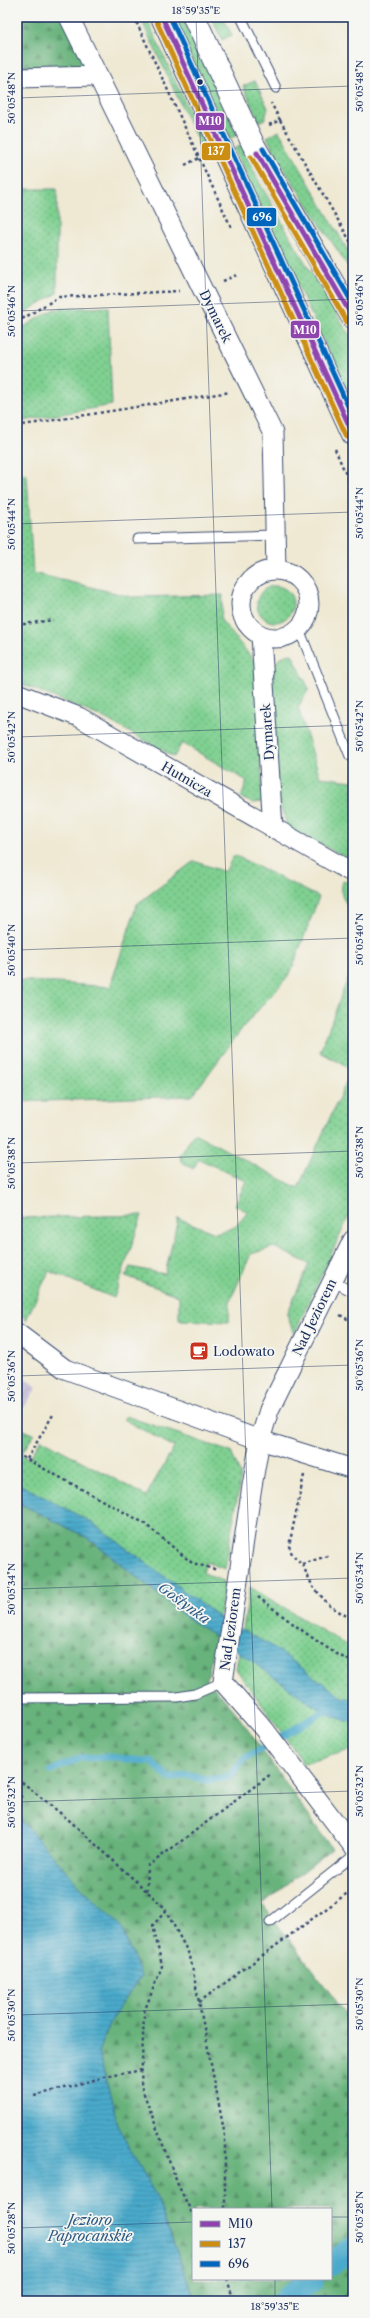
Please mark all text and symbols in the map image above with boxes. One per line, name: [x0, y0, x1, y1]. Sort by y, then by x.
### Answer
text: 18°59'35"E: [172, 4, 220, 17]
text: 50°05'48"N: [353, 60, 366, 112]
text: 50°05'48"N: [5, 72, 18, 124]
unlabelled marker: [195, 77, 205, 87]
line badge: M10: [195, 112, 225, 131]
text: M10: [198, 114, 222, 128]
line badge: 137: [201, 142, 231, 161]
text: 137: [208, 144, 225, 158]
line badge: 696: [246, 207, 277, 227]
text: 696: [252, 210, 272, 224]
text: 50°05'46"N: [353, 274, 366, 326]
text: 50°05'46"N: [5, 285, 18, 337]
street label: Dymarek: [196, 287, 236, 345]
line badge: M10: [290, 320, 320, 339]
text: M10: [293, 323, 317, 337]
text: 50°05'44"N: [353, 487, 366, 539]
text: 50°05'44"N: [5, 498, 18, 550]
text: 50°05'42"N: [353, 700, 366, 752]
street label: Dymarek: [257, 703, 277, 761]
text: 50°05'42"N: [5, 711, 18, 763]
street label: Hutnicza: [159, 758, 215, 800]
text: 50°05'40"N: [353, 913, 366, 965]
text: 50°05'40"N: [5, 924, 18, 976]
text: 50°05'38"N: [353, 1126, 366, 1178]
text: 50°05'38"N: [5, 1137, 18, 1189]
street label: Nad Jeziorem: [288, 1276, 340, 1358]
text: 50°05'36"N: [353, 1339, 366, 1391]
cafe icon: Lodowato: [188, 1340, 210, 1362]
place label: Lodowato: [213, 1343, 275, 1359]
text: 50°05'36"N: [5, 1350, 18, 1402]
text: 50°05'34"N: [353, 1552, 366, 1604]
text: 50°05'34"N: [5, 1563, 18, 1615]
water label: Gostynka: [155, 1578, 214, 1628]
street label: Nad Jeziorem: [216, 1586, 244, 1672]
text: 50°05'32"N: [353, 1765, 366, 1817]
text: 50°05'32"N: [5, 1776, 18, 1828]
text: 50°05'30"N: [353, 1978, 366, 2030]
text: 50°05'30"N: [5, 1989, 18, 2041]
text: 50°05'28"N: [353, 2191, 366, 2243]
text: 50°05'28"N: [5, 2202, 18, 2254]
legend: [192, 2208, 332, 2280]
water label: Jezioro Paprocańskie: [47, 2211, 133, 2245]
text: M10: [228, 2216, 253, 2231]
text: 137: [228, 2236, 246, 2251]
text: 696: [228, 2256, 249, 2271]
text: 18°59'35"E: [251, 2300, 299, 2313]

